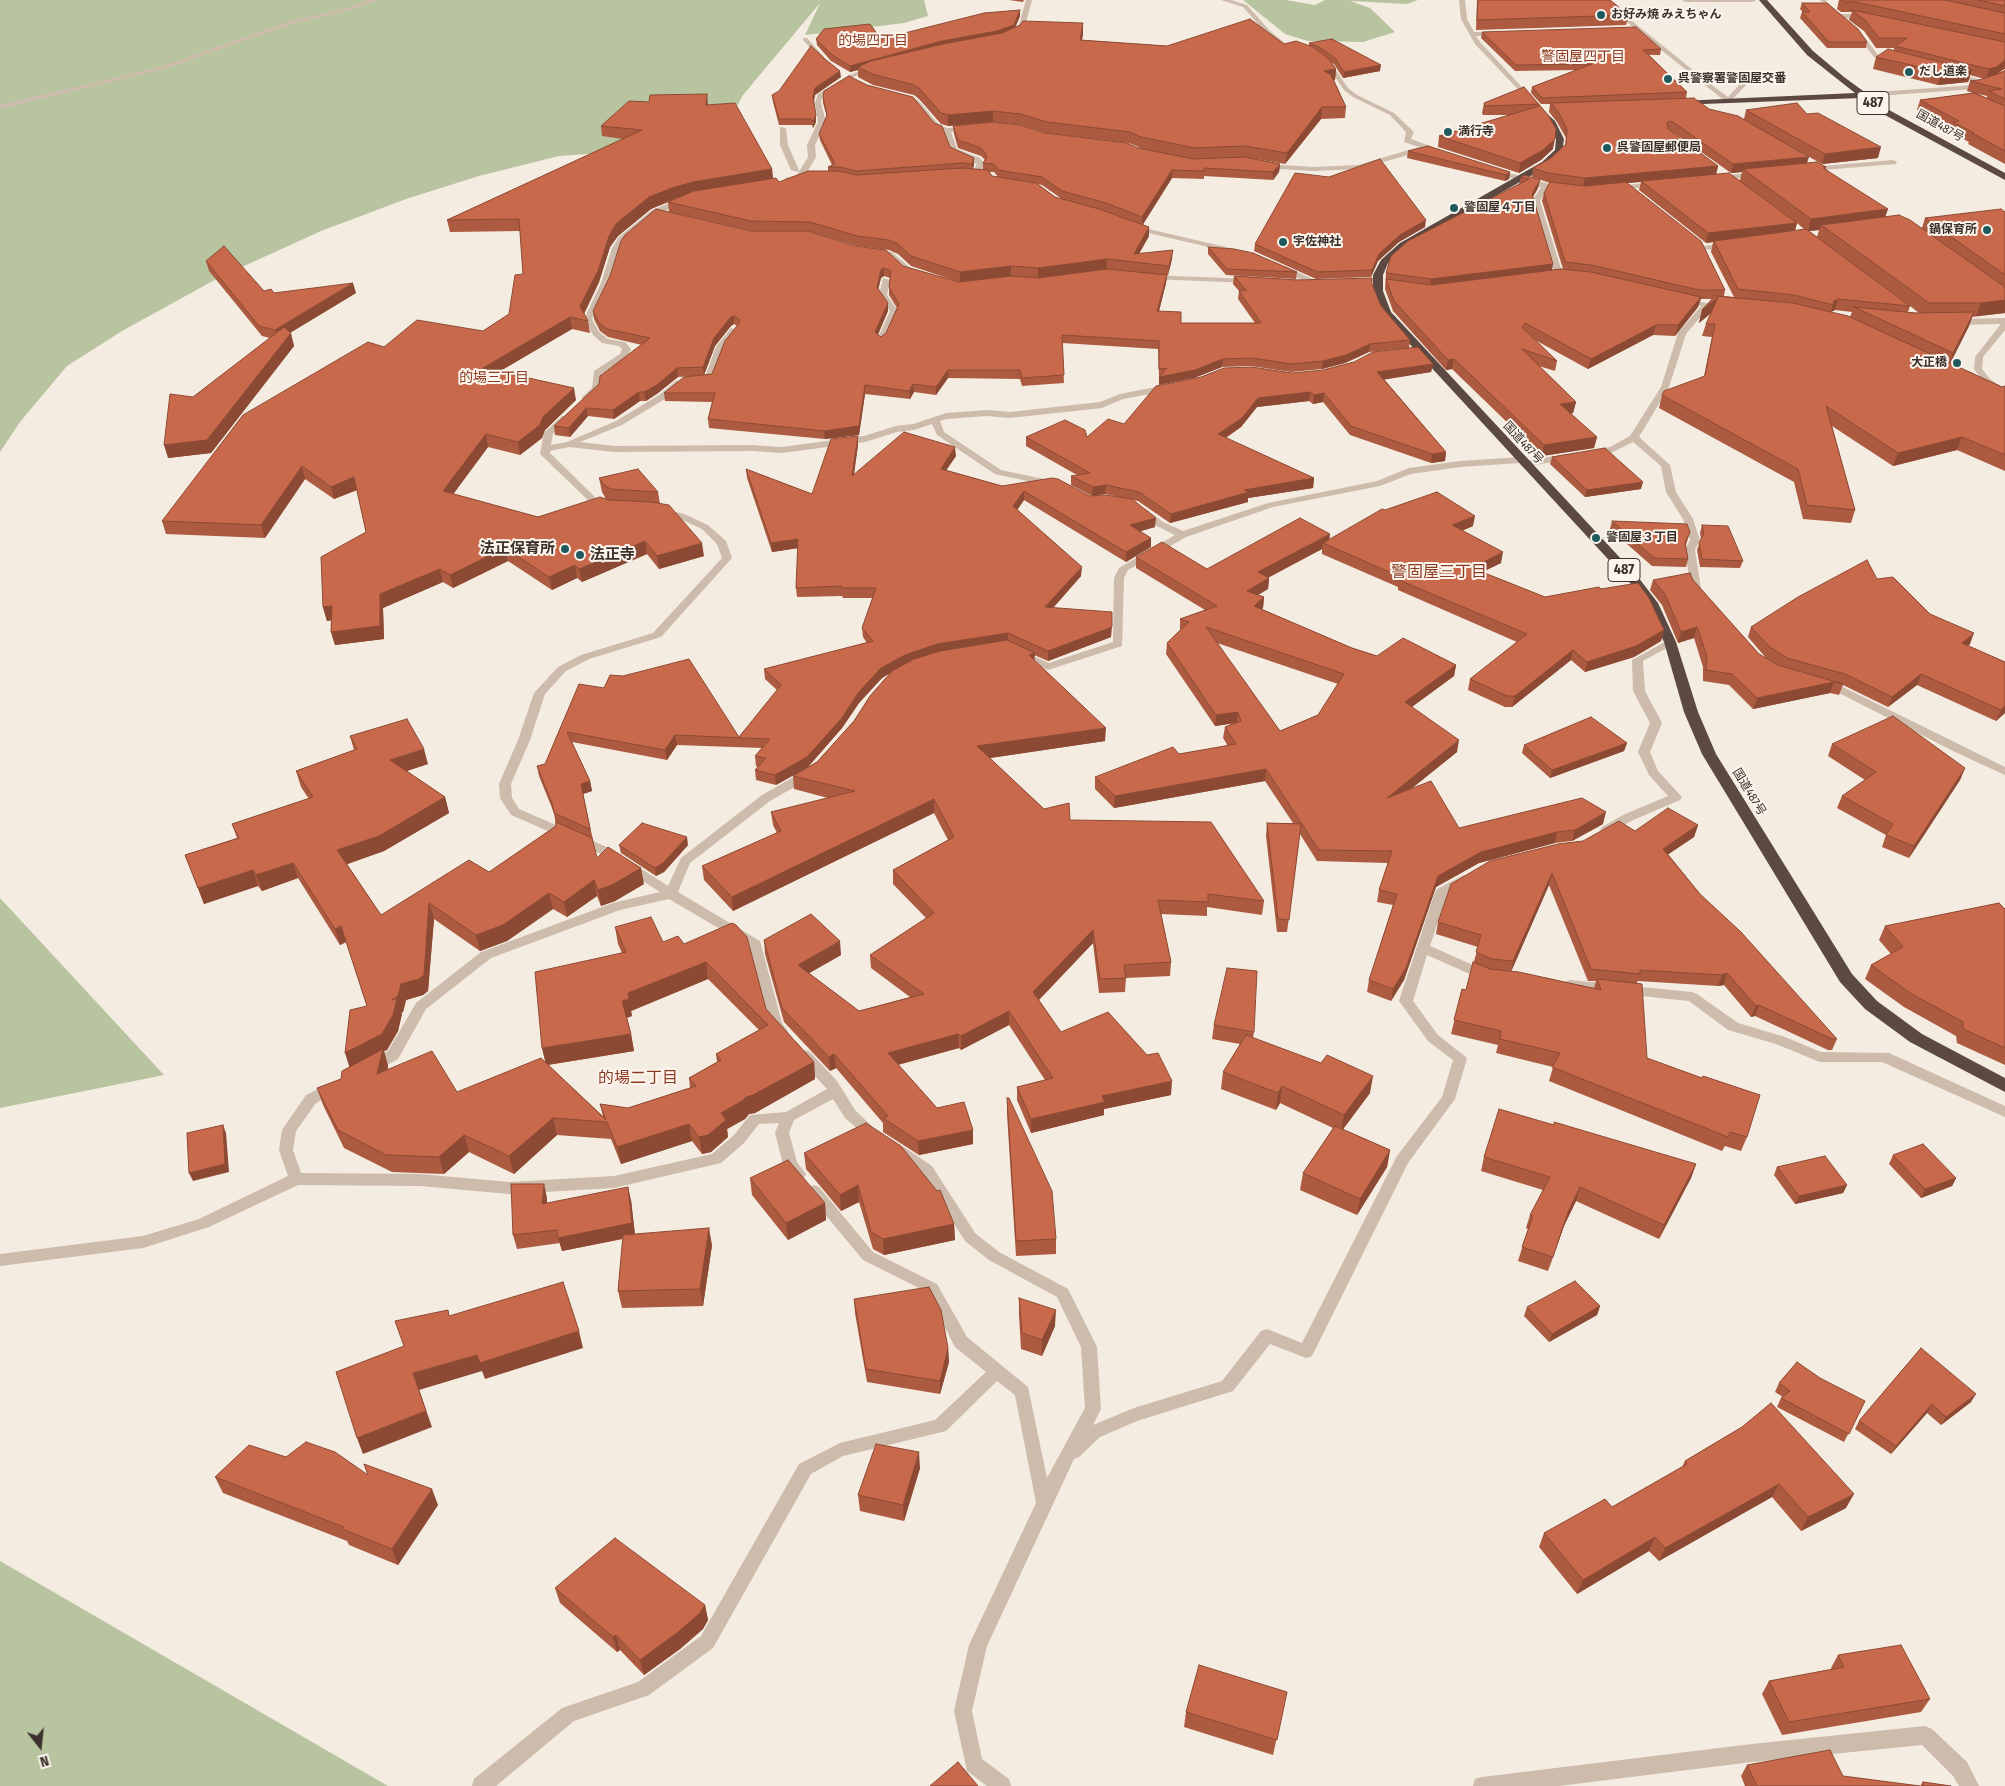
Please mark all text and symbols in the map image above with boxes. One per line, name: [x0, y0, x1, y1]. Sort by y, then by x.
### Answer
place label: お好み焼 みえちゃん: [1611, 8, 1721, 22]
marker: お好み焼 みえちゃん: [1595, 9, 1607, 21]
district label: 的場四丁目: [838, 33, 908, 49]
district label: 警固屋四丁目: [1541, 49, 1625, 65]
place label: だし道楽: [1919, 65, 1967, 79]
marker: だし道楽: [1903, 66, 1915, 78]
place label: 呉警察署警固屋交番: [1678, 72, 1786, 86]
marker: 呉警察署警固屋交番: [1662, 73, 1674, 85]
road number: 487: [1857, 92, 1889, 115]
street label: 国道487号: [1914, 107, 1966, 145]
place label: 満行寺: [1458, 125, 1494, 139]
marker: 満行寺: [1442, 126, 1454, 138]
place label: 呉警固屋郵便局: [1617, 141, 1701, 155]
marker: 呉警固屋郵便局: [1601, 142, 1613, 154]
place label: 警固屋４丁目: [1464, 201, 1536, 215]
marker: 警固屋４丁目: [1448, 202, 1460, 214]
place label: 鍋保育所: [1929, 223, 1977, 237]
marker: 鍋保育所: [1981, 224, 1993, 236]
place label: 宇佐神社: [1293, 235, 1341, 249]
marker: 宇佐神社: [1277, 236, 1289, 248]
place label: 大正橋: [1911, 356, 1947, 370]
marker: 大正橋: [1951, 357, 1963, 369]
district label: 的場三丁目: [459, 370, 529, 386]
street label: 国道487号: [1500, 419, 1546, 467]
place label: 警固屋３丁目: [1606, 531, 1678, 545]
marker: 警固屋３丁目: [1590, 532, 1602, 544]
place label: 法正保育所: [480, 540, 555, 558]
marker: 法正保育所: [559, 543, 571, 555]
place label: 法正寺: [590, 546, 635, 564]
marker: 法正寺: [574, 549, 586, 561]
road number: 487: [1608, 558, 1640, 582]
district label: 警固屋三丁目: [1391, 563, 1487, 583]
street label: 国道487号: [1729, 766, 1769, 818]
district label: 的場二丁目: [598, 1069, 678, 1089]
north arrow: [15, 1721, 65, 1771]
text: N: [38, 1752, 51, 1770]

